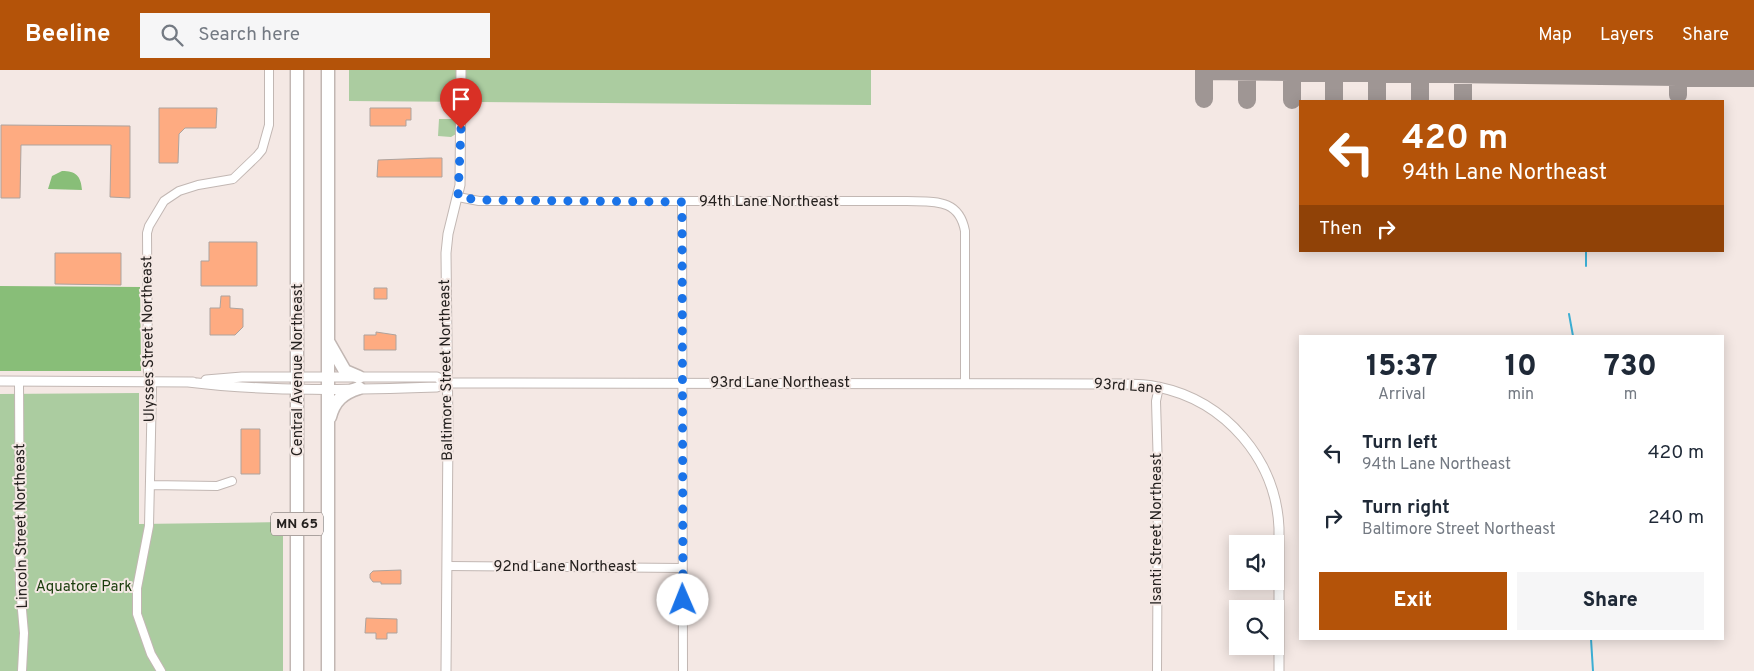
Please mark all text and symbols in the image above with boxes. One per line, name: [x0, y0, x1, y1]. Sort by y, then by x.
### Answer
search box: [140, 13, 490, 58]
text: Beeline: [25, 20, 110, 50]
icon: search: [158, 21, 186, 49]
text: Search here: [198, 23, 300, 47]
text: Map: [1538, 24, 1572, 47]
text: Layers: [1600, 24, 1654, 47]
text: Share: [1682, 24, 1729, 47]
pin: [440, 78, 482, 129]
icon: arrive: [447, 85, 475, 113]
text: 420 m: [1402, 117, 1508, 161]
icon: left: [1319, 120, 1384, 185]
text: 94th Lane Northeast: [1402, 160, 1607, 187]
street label: 94th Lane Northeast: [699, 193, 839, 212]
icon: right: [1372, 215, 1400, 243]
text: Then: [1319, 217, 1362, 241]
street label: Ulysses Street Northeast: [138, 256, 160, 422]
street label: Baltimore Street Northeast: [436, 279, 458, 461]
street label: Central Avenue Northeast: [289, 284, 308, 456]
text: 15:37: [1366, 349, 1438, 386]
text: 10: [1505, 349, 1537, 386]
text: 730: [1604, 349, 1657, 386]
street label: 93rd Lane Northeast: [710, 374, 850, 393]
street label: 93rd Lane: [1093, 375, 1163, 399]
text: Arrival: [1378, 385, 1426, 405]
text: min: [1507, 385, 1534, 405]
text: m: [1624, 385, 1637, 405]
text: Turn left: [1362, 431, 1438, 455]
icon: left: [1319, 439, 1347, 467]
text: 420 m: [1648, 441, 1704, 465]
street label: Lincoln Street Northeast: [11, 443, 33, 609]
street label: Isanti Street Northeast: [1148, 453, 1167, 605]
text: 94th Lane Northeast: [1362, 455, 1511, 475]
text: Turn right: [1362, 496, 1450, 520]
icon: right: [1319, 504, 1347, 532]
text: 240 m: [1648, 506, 1704, 530]
road number: MN 65: [271, 512, 323, 536]
text: Baltimore Street Northeast: [1362, 520, 1556, 540]
map controls: [1229, 535, 1284, 655]
button: sound: [1229, 535, 1284, 590]
street label: 92nd Lane Northeast: [494, 558, 636, 577]
button: Exit: [1319, 572, 1507, 630]
button: Share: [1517, 572, 1704, 630]
position arrow: [656, 573, 708, 625]
park label: Aquatore Park: [36, 578, 132, 597]
button: search: [1229, 600, 1284, 655]

